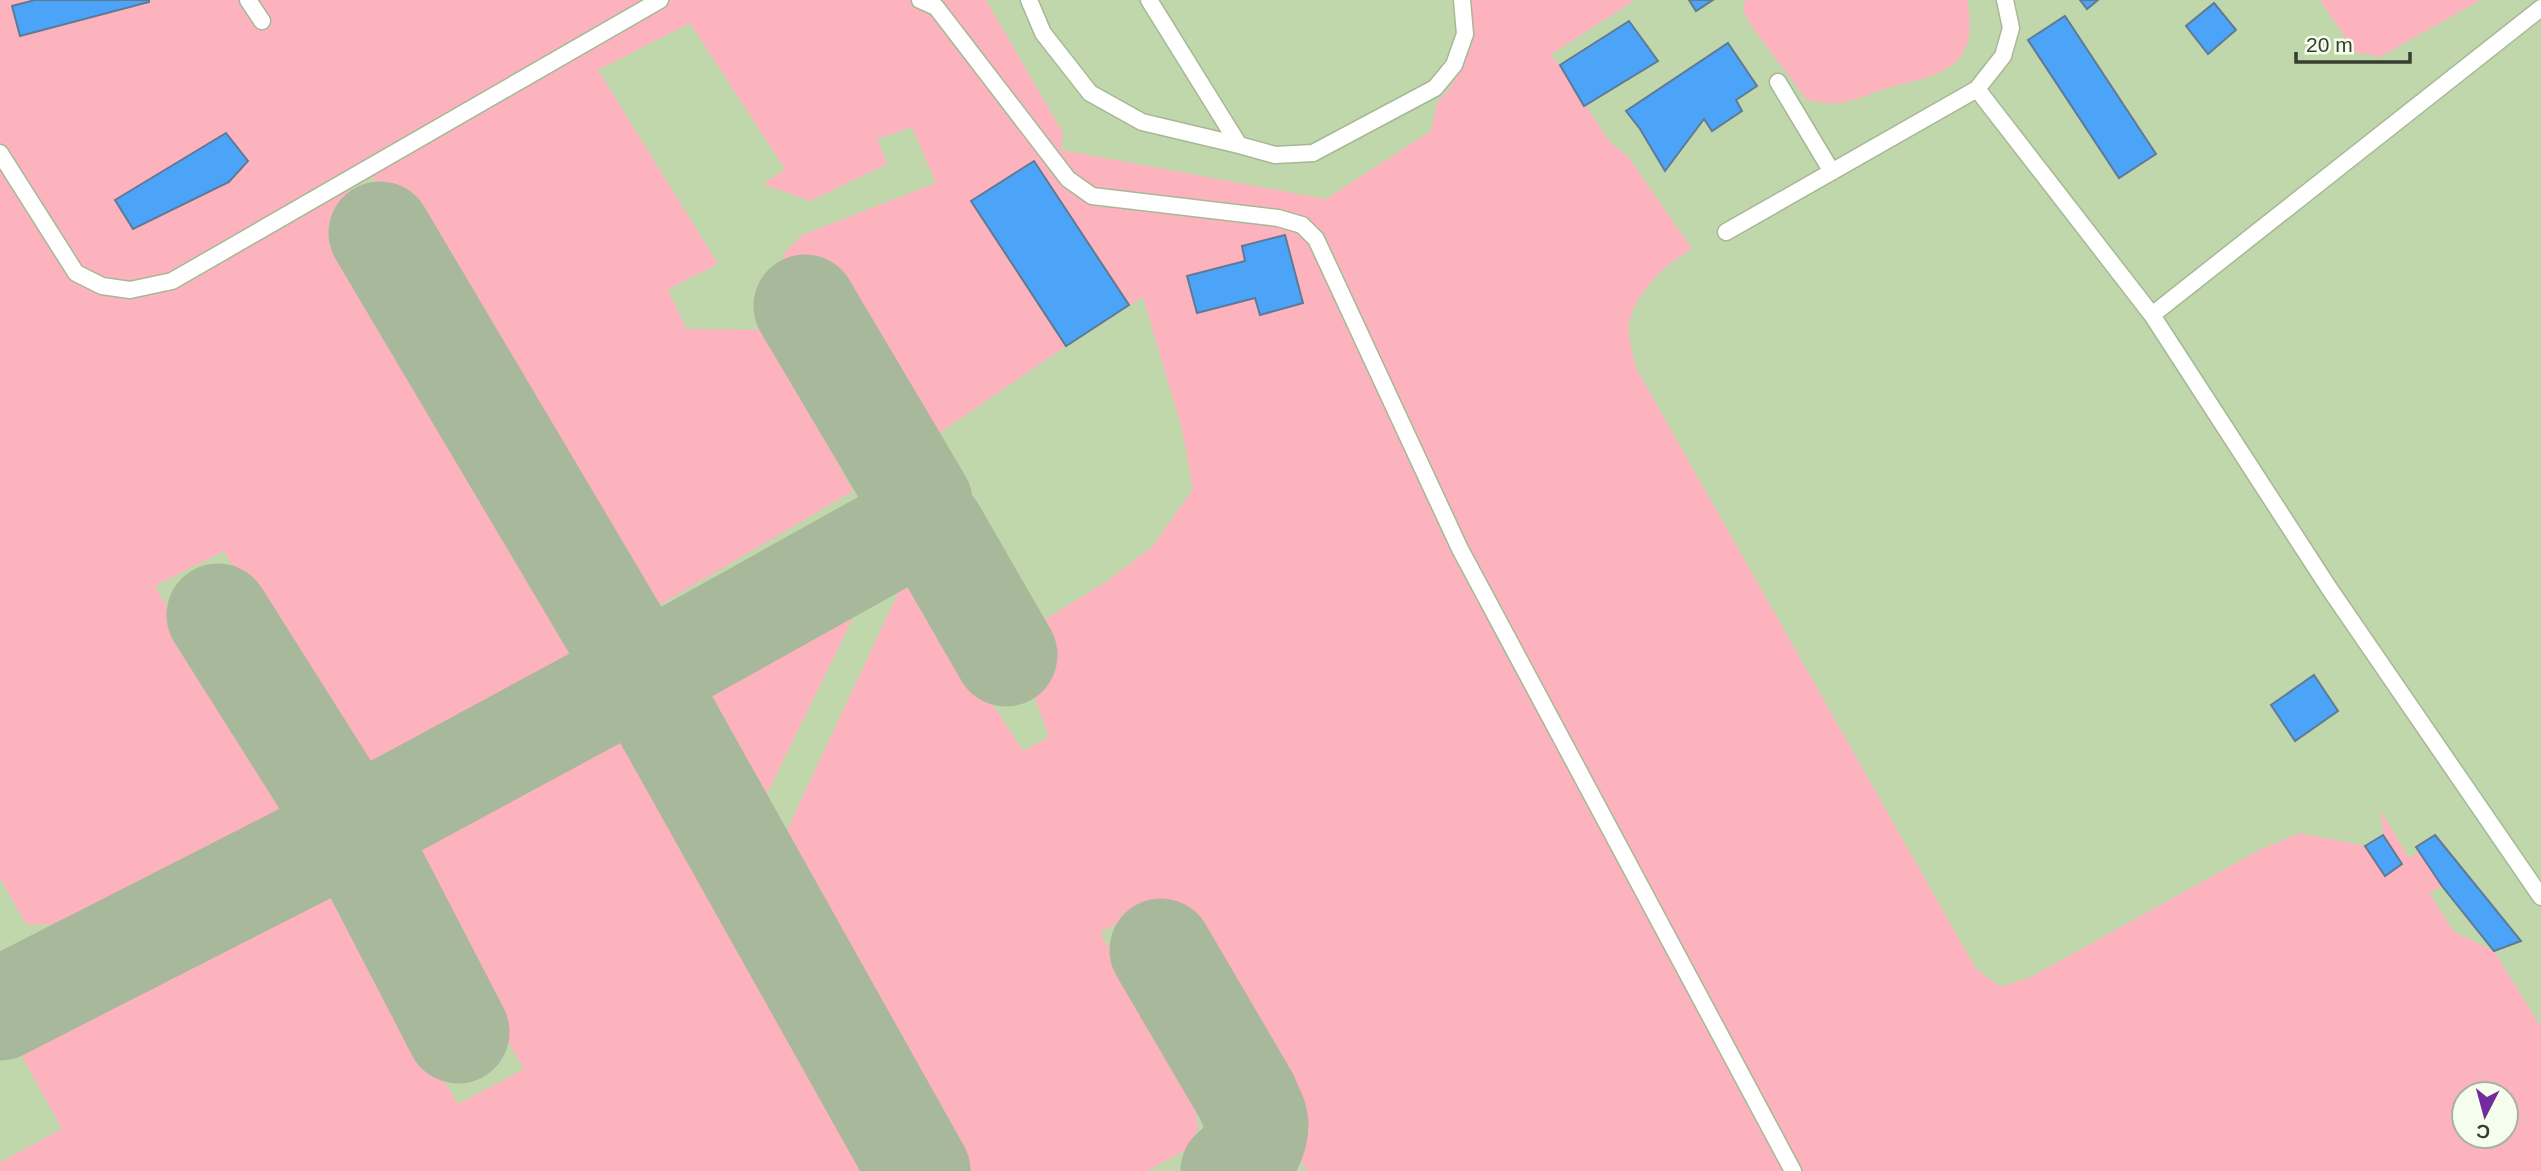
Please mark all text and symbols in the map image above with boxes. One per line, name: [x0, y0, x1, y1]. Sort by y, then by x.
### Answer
scale bar: [2296, 21, 2410, 65]
text: 20 m: [2306, 33, 2353, 56]
north arrow: [2450, 1080, 2520, 1150]
text: С: [2475, 1120, 2491, 1143]

